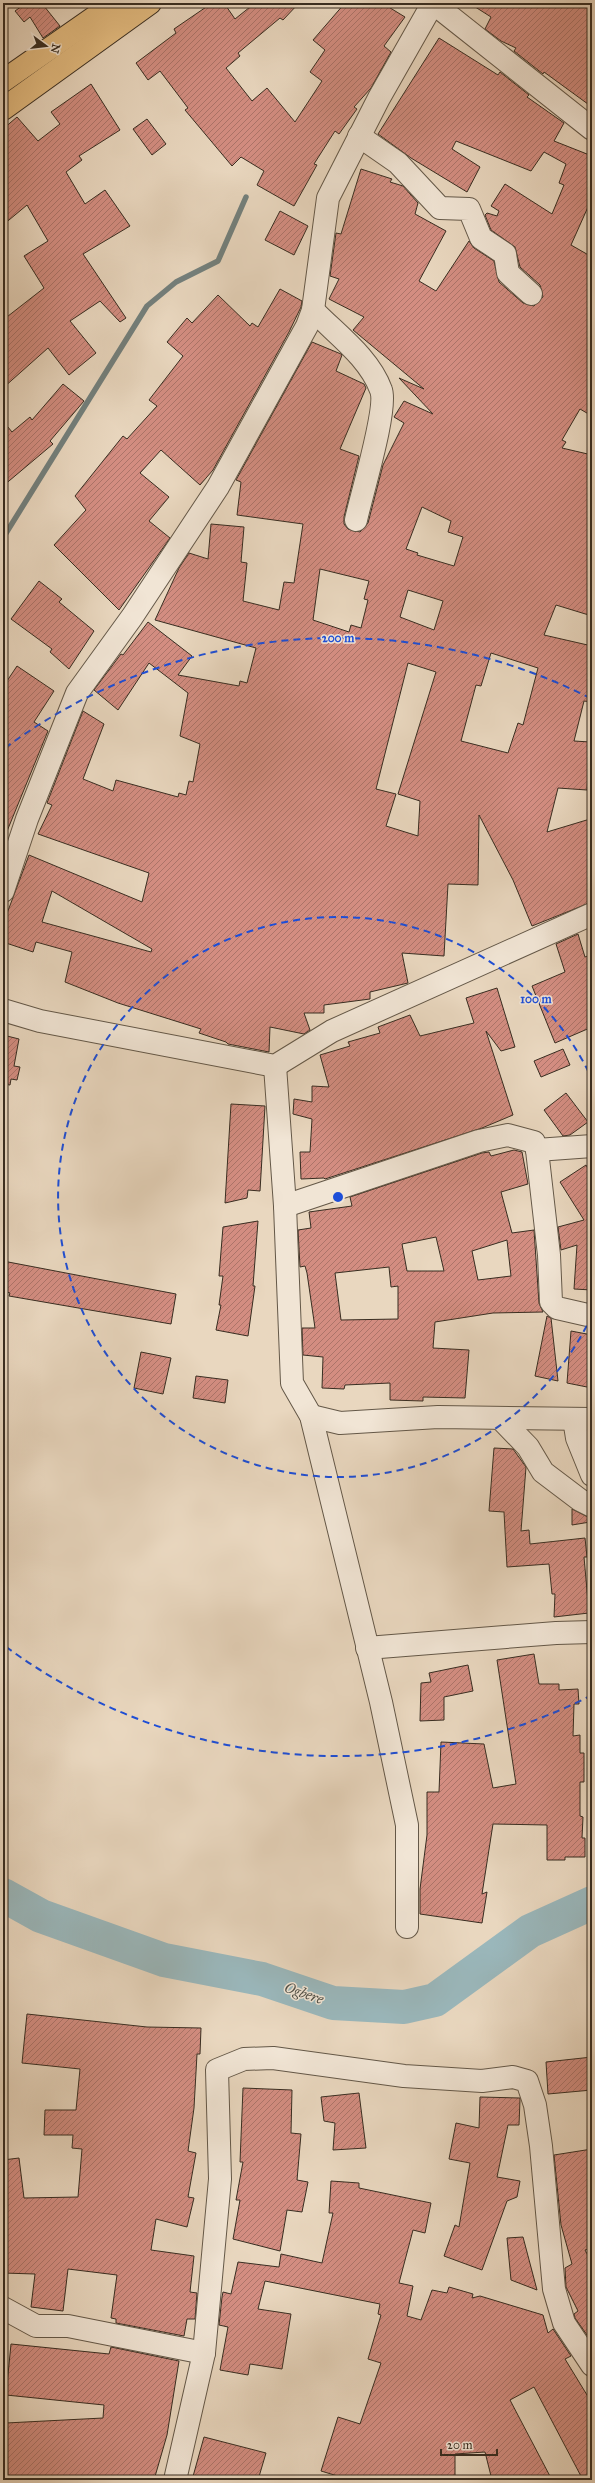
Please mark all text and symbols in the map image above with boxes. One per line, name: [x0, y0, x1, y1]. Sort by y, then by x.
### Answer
north arrow: [26, 26, 66, 66]
text: N: [48, 42, 63, 55]
text: 200 m: [322, 631, 355, 645]
text: 100 m: [520, 992, 553, 1006]
centre of rings: [331, 1190, 345, 1204]
water label: Ogbere: [282, 1978, 326, 2008]
scale bar: [441, 2431, 497, 2457]
text: 20 m: [447, 2438, 473, 2452]

